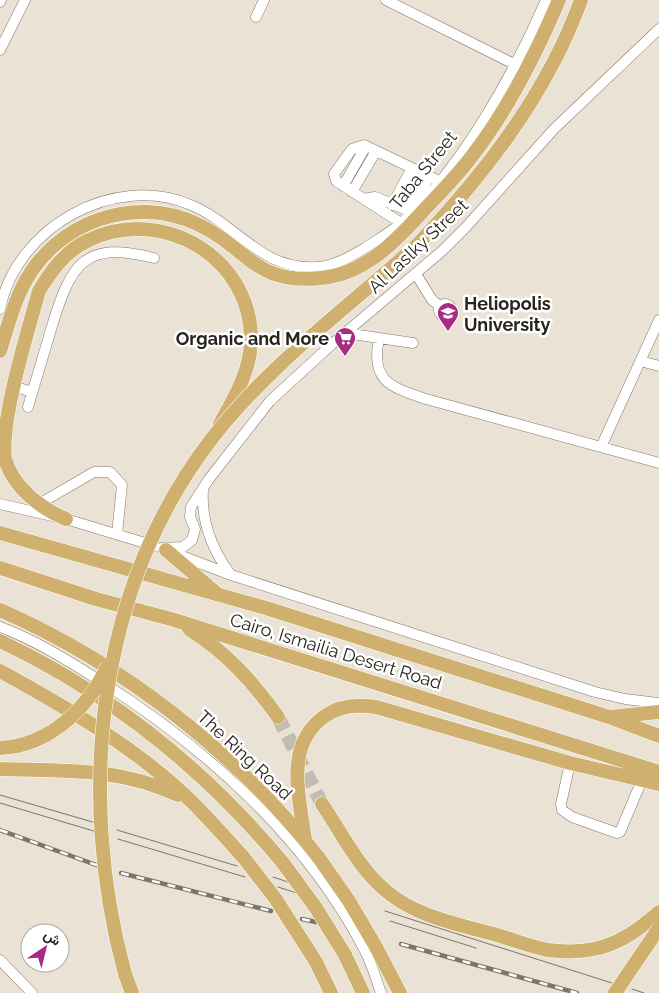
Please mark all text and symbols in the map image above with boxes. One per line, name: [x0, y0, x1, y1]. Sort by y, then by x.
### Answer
street label: Taba Street: [385, 127, 461, 213]
street label: Al Laslky Street: [364, 195, 472, 297]
place label: Heliopolis University: [464, 293, 551, 335]
school or university icon: Heliopolis University: [436, 301, 460, 332]
supermarket icon: Organic and More: [333, 326, 357, 357]
place label: Organic and More: [176, 328, 329, 349]
street label: Cairo, Ismailia Desert Road: [228, 609, 444, 693]
street label: The Ring Road: [193, 706, 297, 804]
north arrow: [20, 923, 70, 973]
text: ش: [40, 926, 64, 950]

